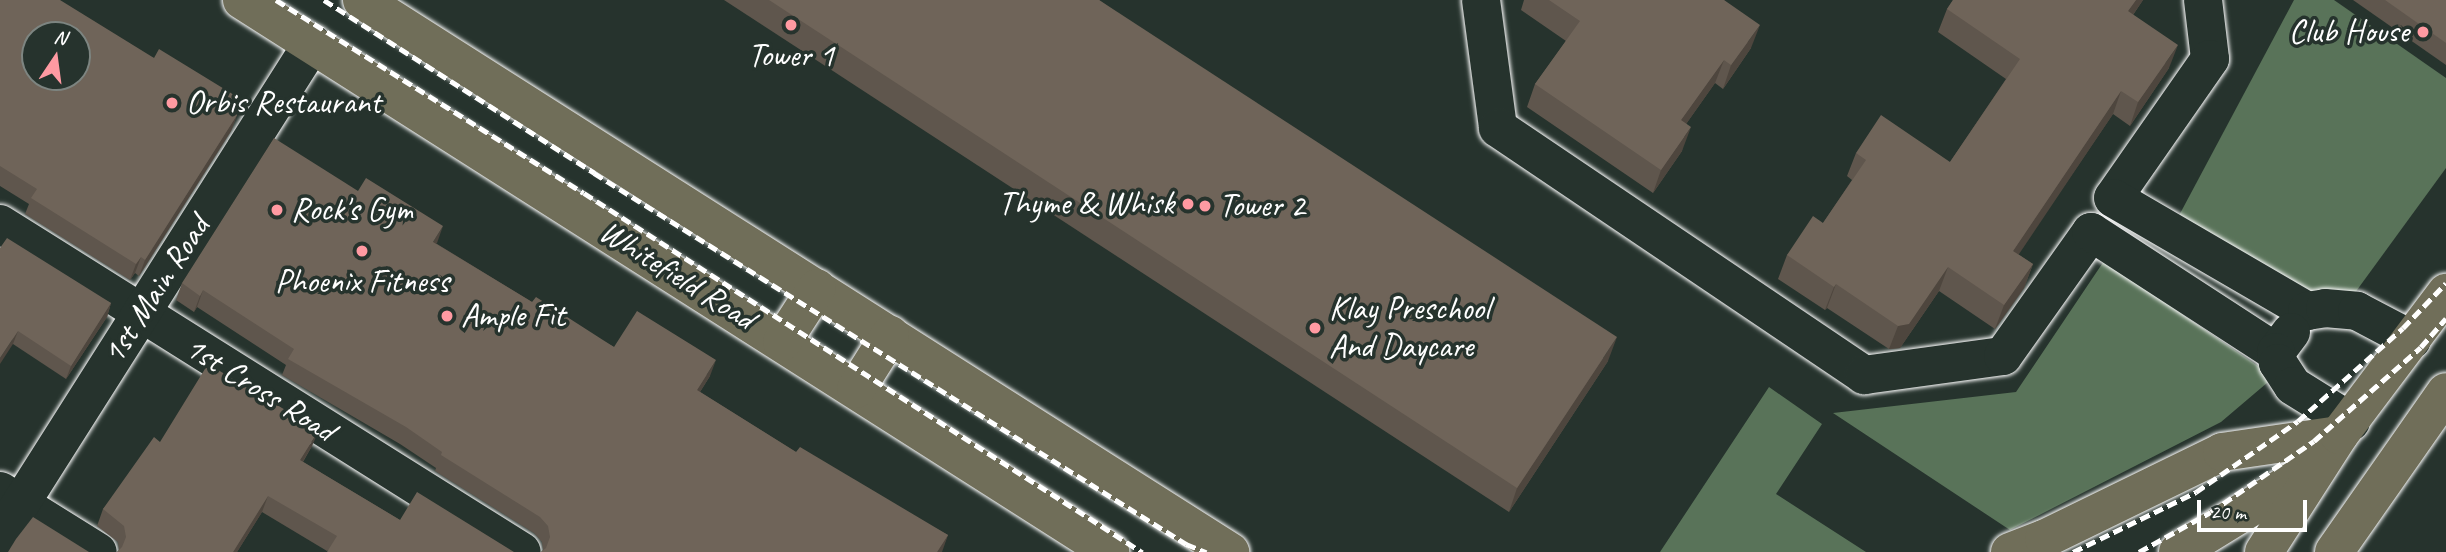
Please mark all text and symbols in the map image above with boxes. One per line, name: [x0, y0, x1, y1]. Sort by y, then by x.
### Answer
place label: Club House: [2289, 12, 2409, 52]
marker: Tower 1: [783, 17, 799, 33]
north arrow: [21, 21, 91, 91]
text: N: [52, 24, 69, 51]
marker: Club House: [2415, 24, 2431, 40]
place label: Tower 1: [748, 36, 834, 76]
place label: Orbis Restaurant: [186, 83, 382, 123]
marker: Orbis Restaurant: [164, 95, 180, 111]
place label: Thyme & Whisk: [998, 184, 1174, 224]
place label: Tower 2: [1219, 186, 1305, 226]
place label: Rock's Gym: [291, 190, 414, 230]
marker: Thyme & Whisk: [1180, 196, 1196, 212]
marker: Tower 2: [1197, 198, 1213, 214]
marker: Rock's Gym: [269, 202, 285, 218]
street label: 1st Main Road: [94, 209, 218, 371]
street label: Whitefield Road: [592, 212, 762, 338]
marker: Phoenix Fitness: [354, 243, 370, 259]
place label: Phoenix Fitness: [275, 262, 449, 302]
place label: Klay Preschool And Daycare: [1329, 289, 1491, 367]
place label: Ample Fit: [461, 296, 565, 336]
marker: Ample Fit: [439, 308, 455, 324]
marker: Klay Preschool And Daycare: [1307, 320, 1323, 336]
street label: 1st Cross Road: [177, 327, 343, 451]
scale bar: [2201, 486, 2311, 530]
text: 20 m: [2210, 499, 2246, 525]

